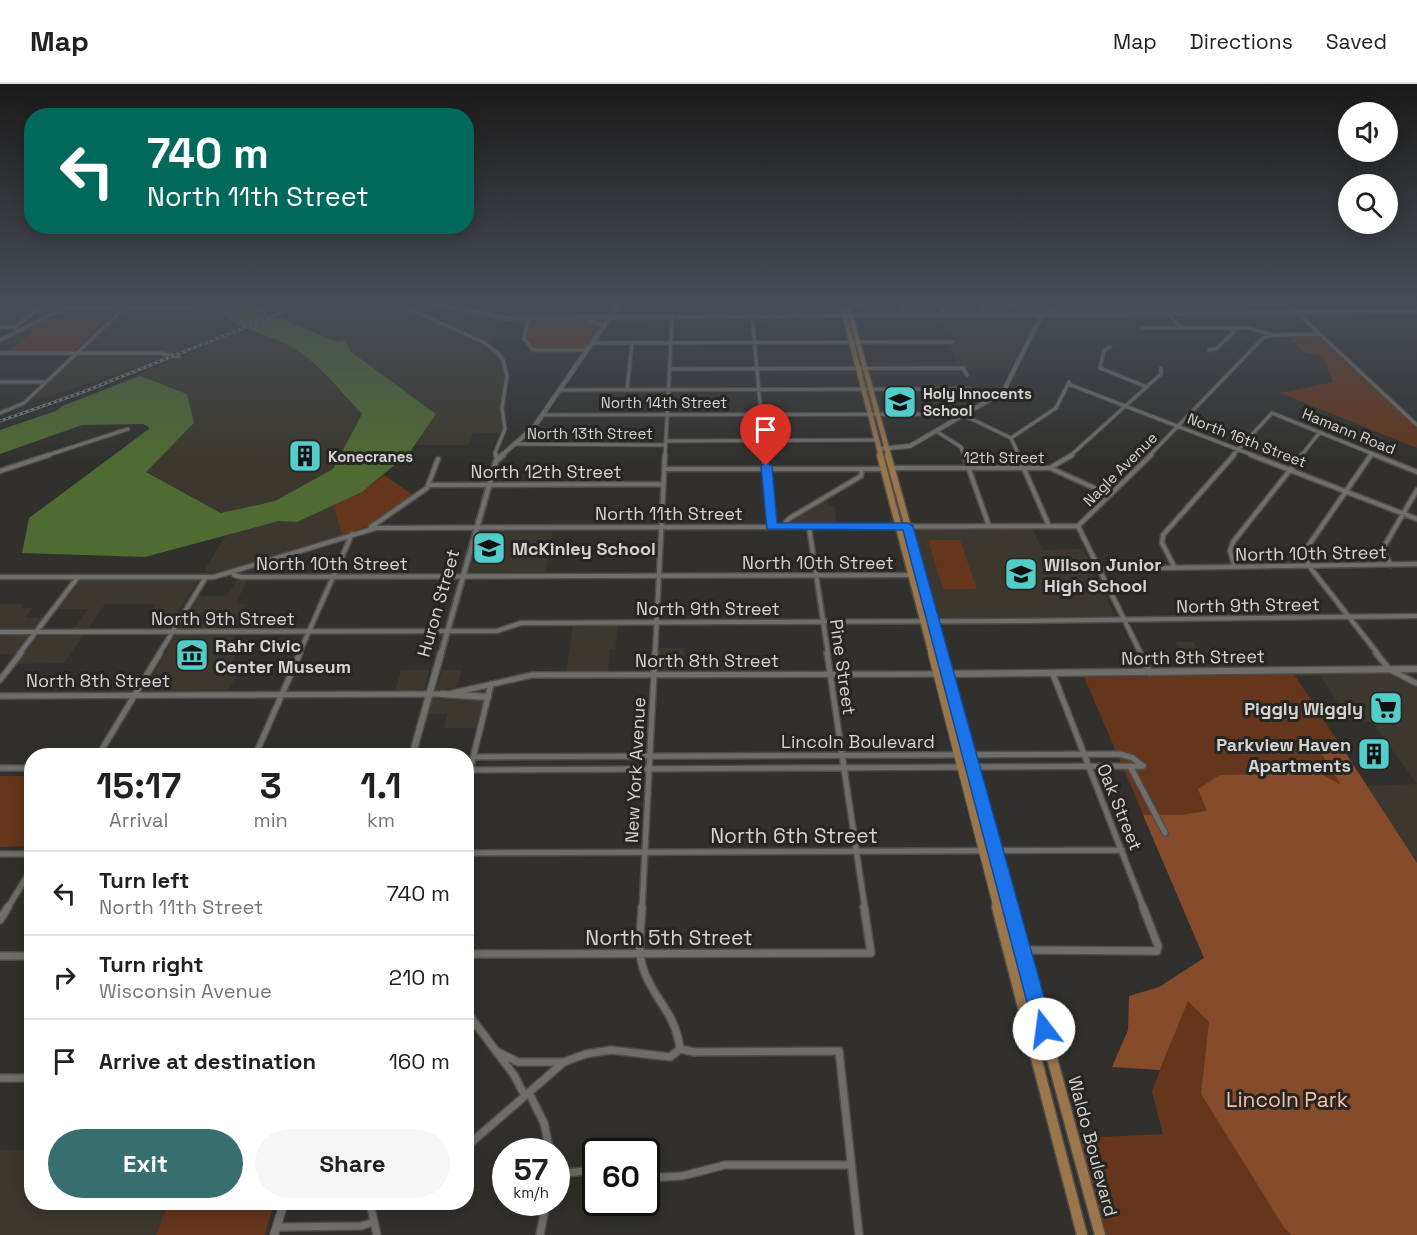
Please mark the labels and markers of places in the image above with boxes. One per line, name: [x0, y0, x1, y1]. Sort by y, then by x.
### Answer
school or university icon: Holy Innocents School: [882, 384, 918, 420]
place label: Holy Innocents School: [923, 384, 1032, 420]
pin: [740, 404, 791, 466]
building icon: Konecranes: [287, 438, 323, 474]
place label: Konecranes: [328, 447, 413, 466]
school or university icon: McKinley School: [471, 530, 507, 566]
place label: McKinley School: [512, 537, 656, 560]
place label: Wilson Junior High School: [1044, 553, 1161, 597]
school or university icon: Wilson Junior High School: [1003, 556, 1039, 592]
place label: Rahr Civic Center Museum: [215, 634, 351, 678]
museum icon: Rahr Civic Center Museum: [174, 637, 210, 673]
supermarket icon: Piggly Wiggly: [1368, 690, 1404, 726]
place label: Piggly Wiggly: [1244, 697, 1363, 720]
place label: Parkview Haven Apartments: [1216, 733, 1351, 777]
building icon: Parkview Haven Apartments: [1356, 736, 1392, 772]

